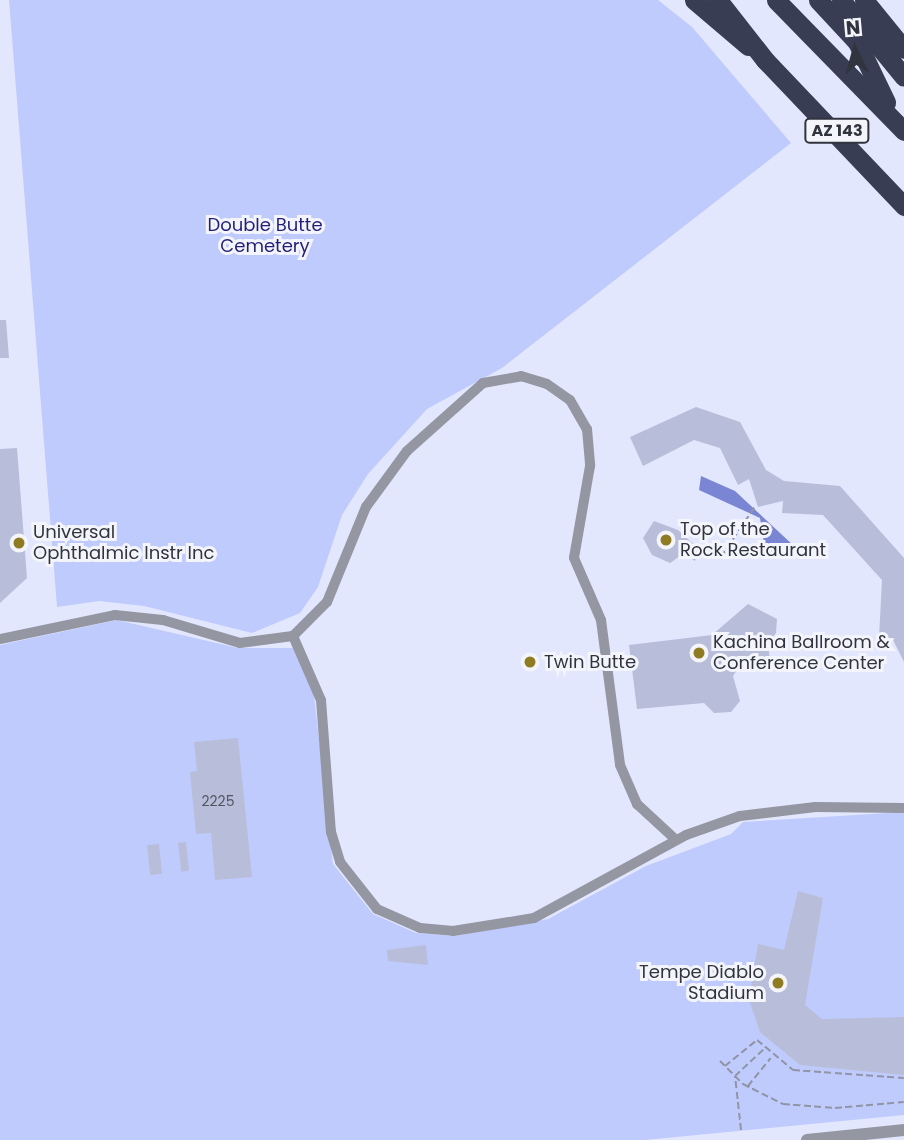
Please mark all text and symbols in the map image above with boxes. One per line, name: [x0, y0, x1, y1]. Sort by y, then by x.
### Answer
north arrow: [820, 14, 890, 84]
text: N: [845, 14, 861, 42]
road number: AZ 143: [804, 119, 870, 144]
park label: Double Butte Cemetery: [207, 215, 323, 258]
place label: Top of the Rock Restaurant: [680, 519, 826, 562]
place label: Universal Ophthalmic Instr Inc: [33, 522, 214, 564]
marker: Top of the Rock Restaurant: [658, 532, 674, 548]
marker: Universal Ophthalmic Instr Inc: [11, 535, 27, 551]
place label: Kachina Ballroom & Conference Center: [713, 632, 890, 674]
marker: Kachina Ballroom & Conference Center: [691, 645, 707, 661]
place label: Twin Butte: [544, 651, 636, 673]
marker: Twin Butte: [522, 654, 538, 670]
house number: 2225: [202, 793, 234, 809]
place label: Tempe Diablo Stadium: [639, 962, 764, 1004]
marker: Tempe Diablo Stadium: [770, 975, 786, 991]

